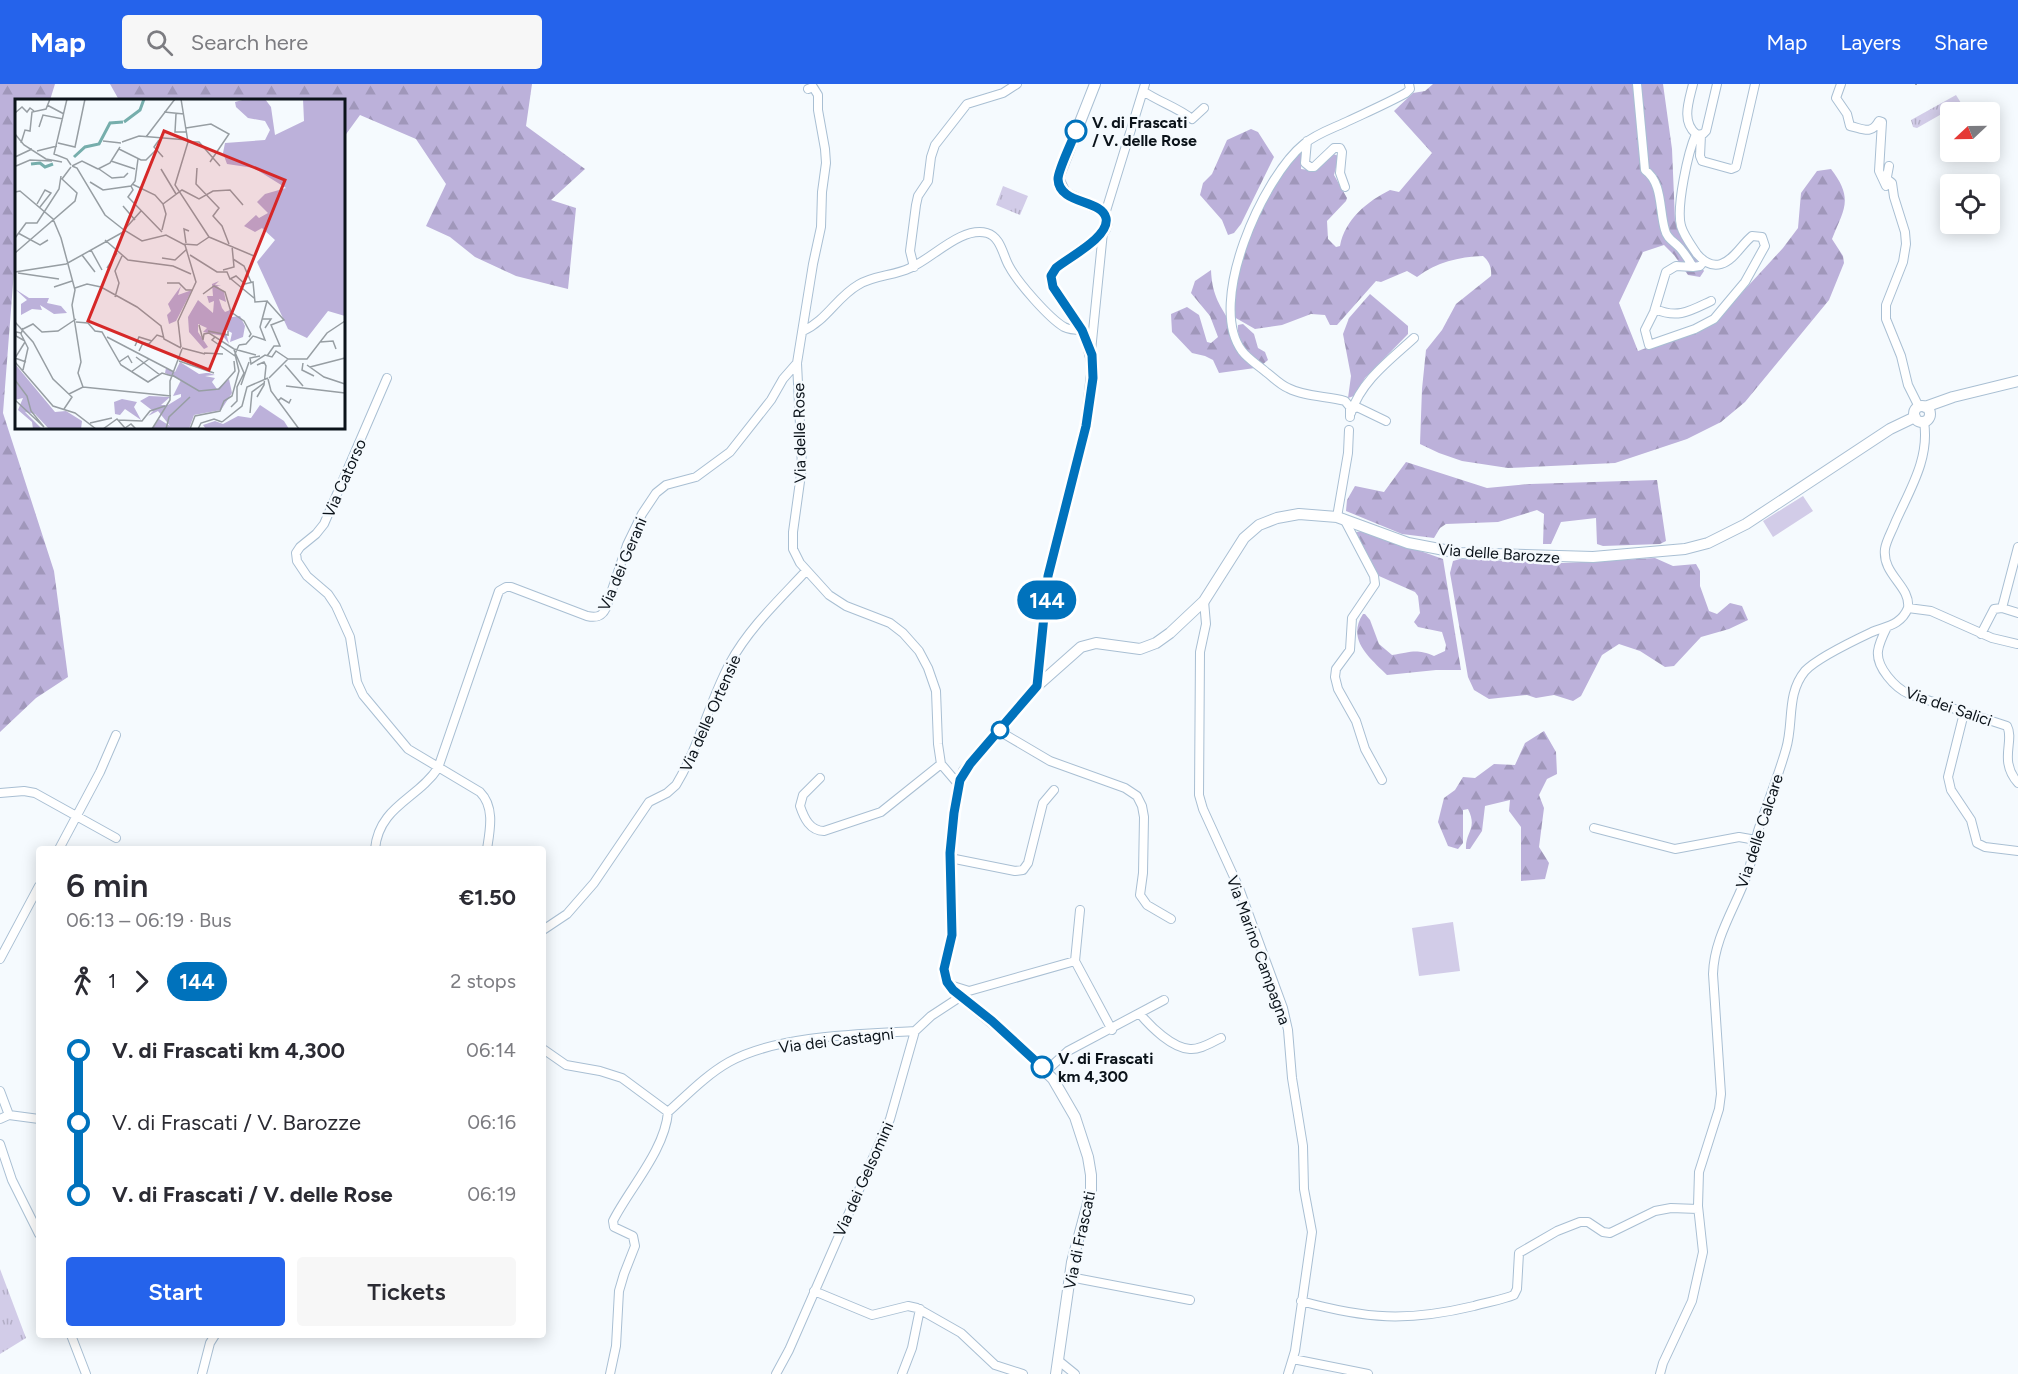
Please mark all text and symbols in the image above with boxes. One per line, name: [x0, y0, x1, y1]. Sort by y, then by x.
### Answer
search box: [122, 15, 542, 69]
text: Map: [30, 25, 86, 59]
icon: search: [143, 26, 176, 59]
text: Search here: [191, 29, 308, 56]
text: Map: [1767, 30, 1807, 55]
text: Layers: [1840, 30, 1901, 55]
text: Share: [1934, 30, 1988, 55]
inset map: [15, 99, 345, 429]
north arrow: [1940, 102, 2000, 162]
map controls: [1940, 102, 2000, 234]
place label: V. di Frascati / V. delle Rose: [1092, 113, 1197, 150]
marker: V. di Frascati / V. delle Rose: [1065, 120, 1087, 142]
button: locate: [1940, 174, 2000, 234]
street label: Via delle Rose: [789, 382, 810, 483]
street label: Via Catorso: [319, 436, 370, 520]
street label: Via dei Gerani: [594, 515, 651, 614]
street label: Via delle Barozze: [1438, 540, 1561, 567]
line badge: 144: [1012, 580, 1082, 620]
text: 144: [1029, 588, 1065, 613]
street label: Via delle Ortensie: [676, 651, 745, 775]
street label: Via dei Salici: [1903, 683, 1995, 730]
unlabelled marker: [991, 721, 1009, 739]
street label: Via delle Calcare: [1732, 771, 1787, 891]
text: 6 min: [66, 866, 148, 905]
street label: Via Marino Campagna: [1223, 873, 1294, 1027]
text: €1.50: [459, 884, 516, 911]
text: 06:13 – 06:19 · Bus: [66, 908, 232, 932]
icon: walk: [66, 965, 99, 998]
icon: forward: [125, 965, 158, 998]
text: 1: [108, 969, 116, 993]
text: 144: [179, 969, 215, 994]
text: 2 stops: [450, 969, 516, 993]
street label: Via dei Castagni: [777, 1024, 895, 1057]
text: V. di Frascati km 4,300: [112, 1037, 345, 1064]
text: 06:14: [466, 1038, 516, 1062]
place label: V. di Frascati km 4,300: [1058, 1049, 1154, 1086]
marker: V. di Frascati km 4,300: [1031, 1056, 1053, 1078]
text: V. di Frascati / V. Barozze: [112, 1109, 361, 1136]
text: 06:16: [467, 1110, 516, 1134]
street label: Via dei Gelsomini: [830, 1119, 897, 1240]
text: V. di Frascati / V. delle Rose: [112, 1181, 393, 1208]
text: 06:19: [467, 1182, 516, 1206]
street label: Via di Frascati: [1060, 1189, 1099, 1291]
button: Start: [66, 1257, 285, 1326]
button: Tickets: [297, 1257, 516, 1326]

